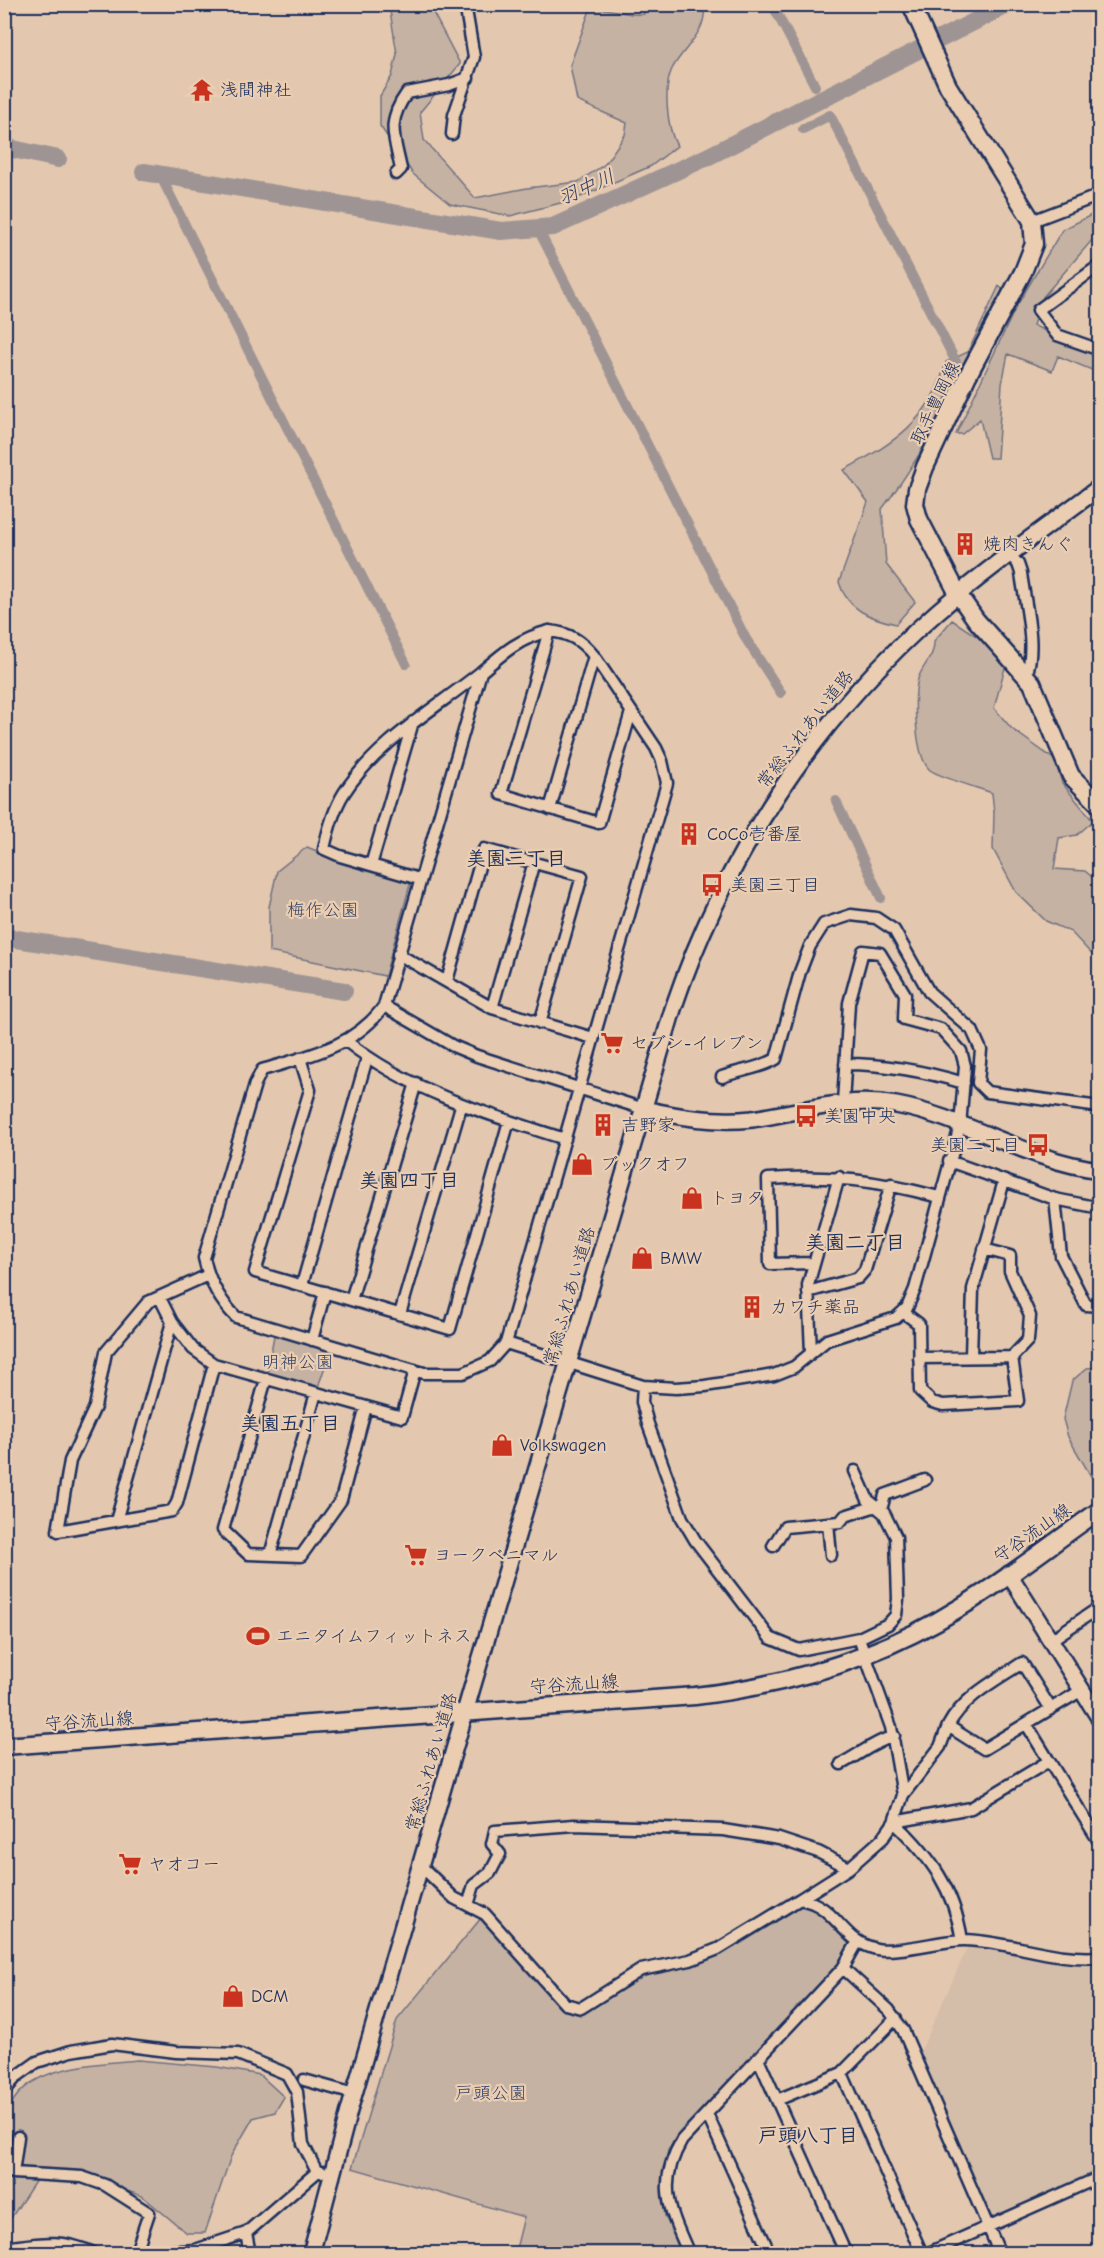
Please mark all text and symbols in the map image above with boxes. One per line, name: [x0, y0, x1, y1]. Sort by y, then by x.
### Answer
temple icon: 浅間神社: [189, 77, 215, 103]
place label: 浅間神社: [220, 80, 292, 101]
water label: 羽中川: [554, 165, 618, 210]
street label: 取手豊岡線: [906, 358, 965, 448]
building icon: 焼肉きんぐ: [952, 531, 978, 557]
place label: 焼肉きんぐ: [983, 534, 1073, 555]
street label: 常総ふれあい道路: [753, 666, 858, 793]
building icon: CoCo壱番屋: [676, 821, 702, 847]
place label: CoCo壱番屋: [707, 824, 802, 845]
district label: 美園三丁目: [466, 847, 566, 870]
bus stop icon: 美園三丁目: [699, 872, 725, 898]
place label: 美園三丁目: [730, 875, 820, 896]
park label: 梅作公園: [287, 900, 359, 921]
supermarket icon: セブン-イレブン: [599, 1030, 625, 1056]
place label: セブン-イレブン: [630, 1033, 763, 1054]
bus stop icon: 美園中央: [793, 1103, 819, 1129]
place label: 美園中央: [824, 1106, 896, 1127]
building icon: 吉野家: [590, 1112, 616, 1138]
place label: 吉野家: [621, 1115, 675, 1136]
bus stop icon: 美園二丁目: [1025, 1132, 1051, 1158]
place label: 美園二丁目: [930, 1135, 1020, 1156]
shop icon: ブックオフ: [569, 1151, 595, 1177]
place label: ブックオフ: [600, 1154, 690, 1175]
district label: 美園四丁目: [359, 1169, 459, 1192]
shop icon: トヨタ: [679, 1185, 705, 1211]
place label: トヨタ: [710, 1188, 764, 1209]
street label: 常総ふれあい道路: [540, 1224, 599, 1368]
district label: 美園二丁目: [805, 1231, 905, 1254]
shop icon: BMW: [629, 1245, 655, 1271]
place label: BMW: [660, 1248, 702, 1269]
building icon: カワチ薬品: [739, 1294, 765, 1320]
place label: カワチ薬品: [770, 1297, 860, 1318]
park label: 明神公園: [262, 1352, 334, 1373]
district label: 美園五丁目: [240, 1412, 340, 1435]
shop icon: Volkswagen: [489, 1432, 515, 1458]
place label: Volkswagen: [520, 1435, 606, 1456]
street label: 守谷流山線: [989, 1499, 1075, 1568]
supermarket icon: ヨークベニマル: [403, 1542, 429, 1568]
place label: ヨークベニマル: [434, 1545, 559, 1566]
sports icon: エニタイムフィットネス: [245, 1623, 271, 1649]
place label: エニタイムフィットネス: [276, 1626, 472, 1647]
street label: 守谷流山線: [528, 1671, 620, 1698]
street label: 常総ふれあい道路: [402, 1690, 461, 1834]
street label: 守谷流山線: [43, 1708, 135, 1735]
supermarket icon: ヤオコー: [117, 1851, 143, 1877]
place label: ヤオコー: [148, 1854, 220, 1875]
shop icon: DCM: [220, 1983, 246, 2009]
place label: DCM: [251, 1986, 288, 2007]
park label: 戸頭公園: [455, 2083, 527, 2104]
district label: 戸頭八丁目: [758, 2124, 858, 2147]

